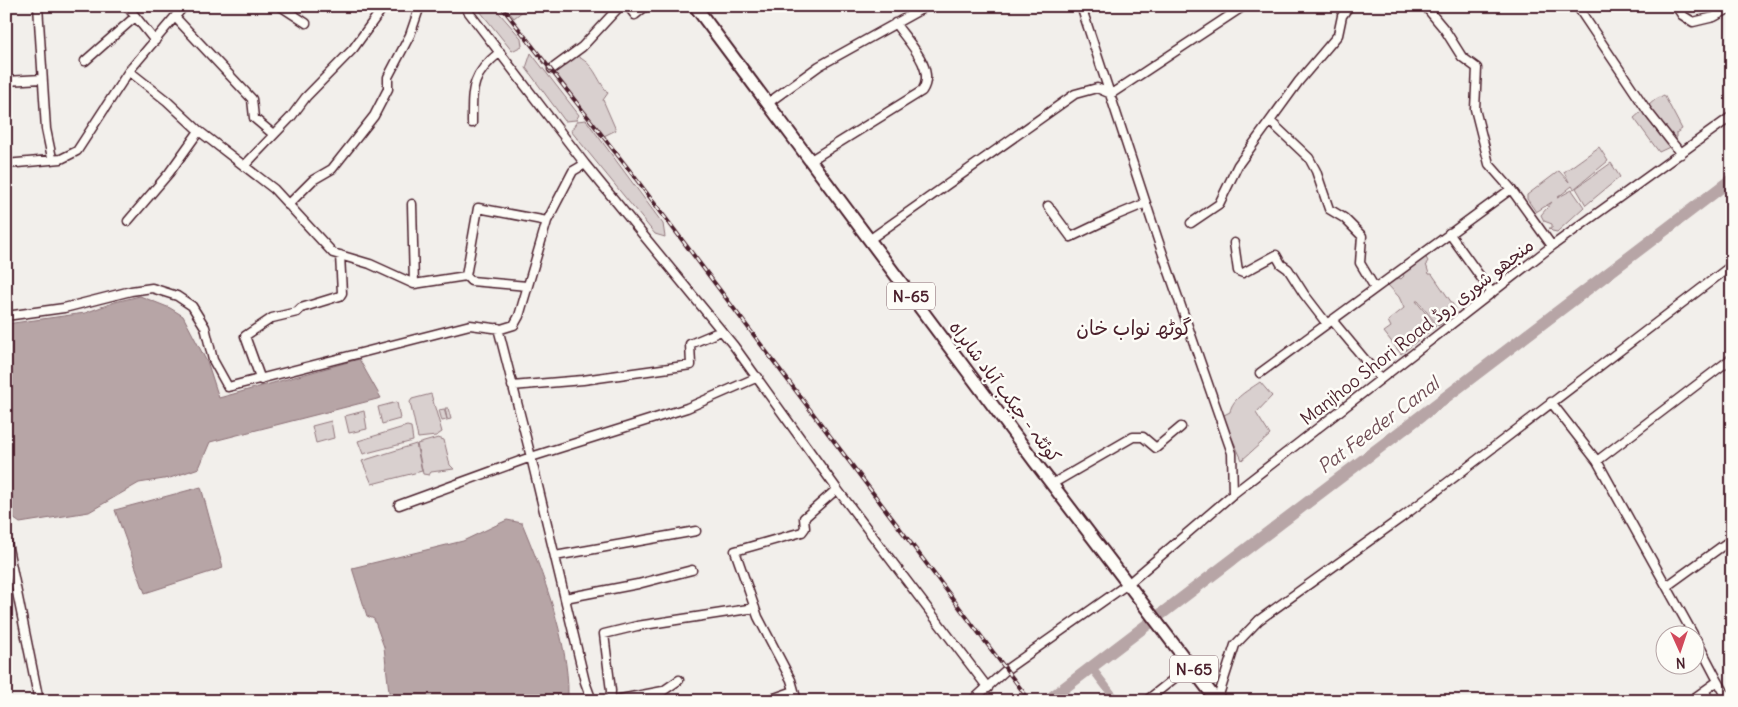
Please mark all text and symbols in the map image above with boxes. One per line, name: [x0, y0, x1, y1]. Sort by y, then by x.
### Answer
street label: Manjhoo Shori Road منجھو شوری روڈ: [1295, 233, 1538, 430]
road number: N-65: [887, 282, 935, 310]
district label: گوٹھ نواب خان: [1076, 315, 1192, 340]
street label: کوئٹہ - جیکب آباد شاہراہ: [943, 316, 1066, 468]
water label: Pat Feeder Canal: [1313, 370, 1446, 478]
north arrow: [1656, 624, 1706, 674]
text: N: [1675, 654, 1686, 672]
road number: N-65: [1170, 656, 1218, 682]

